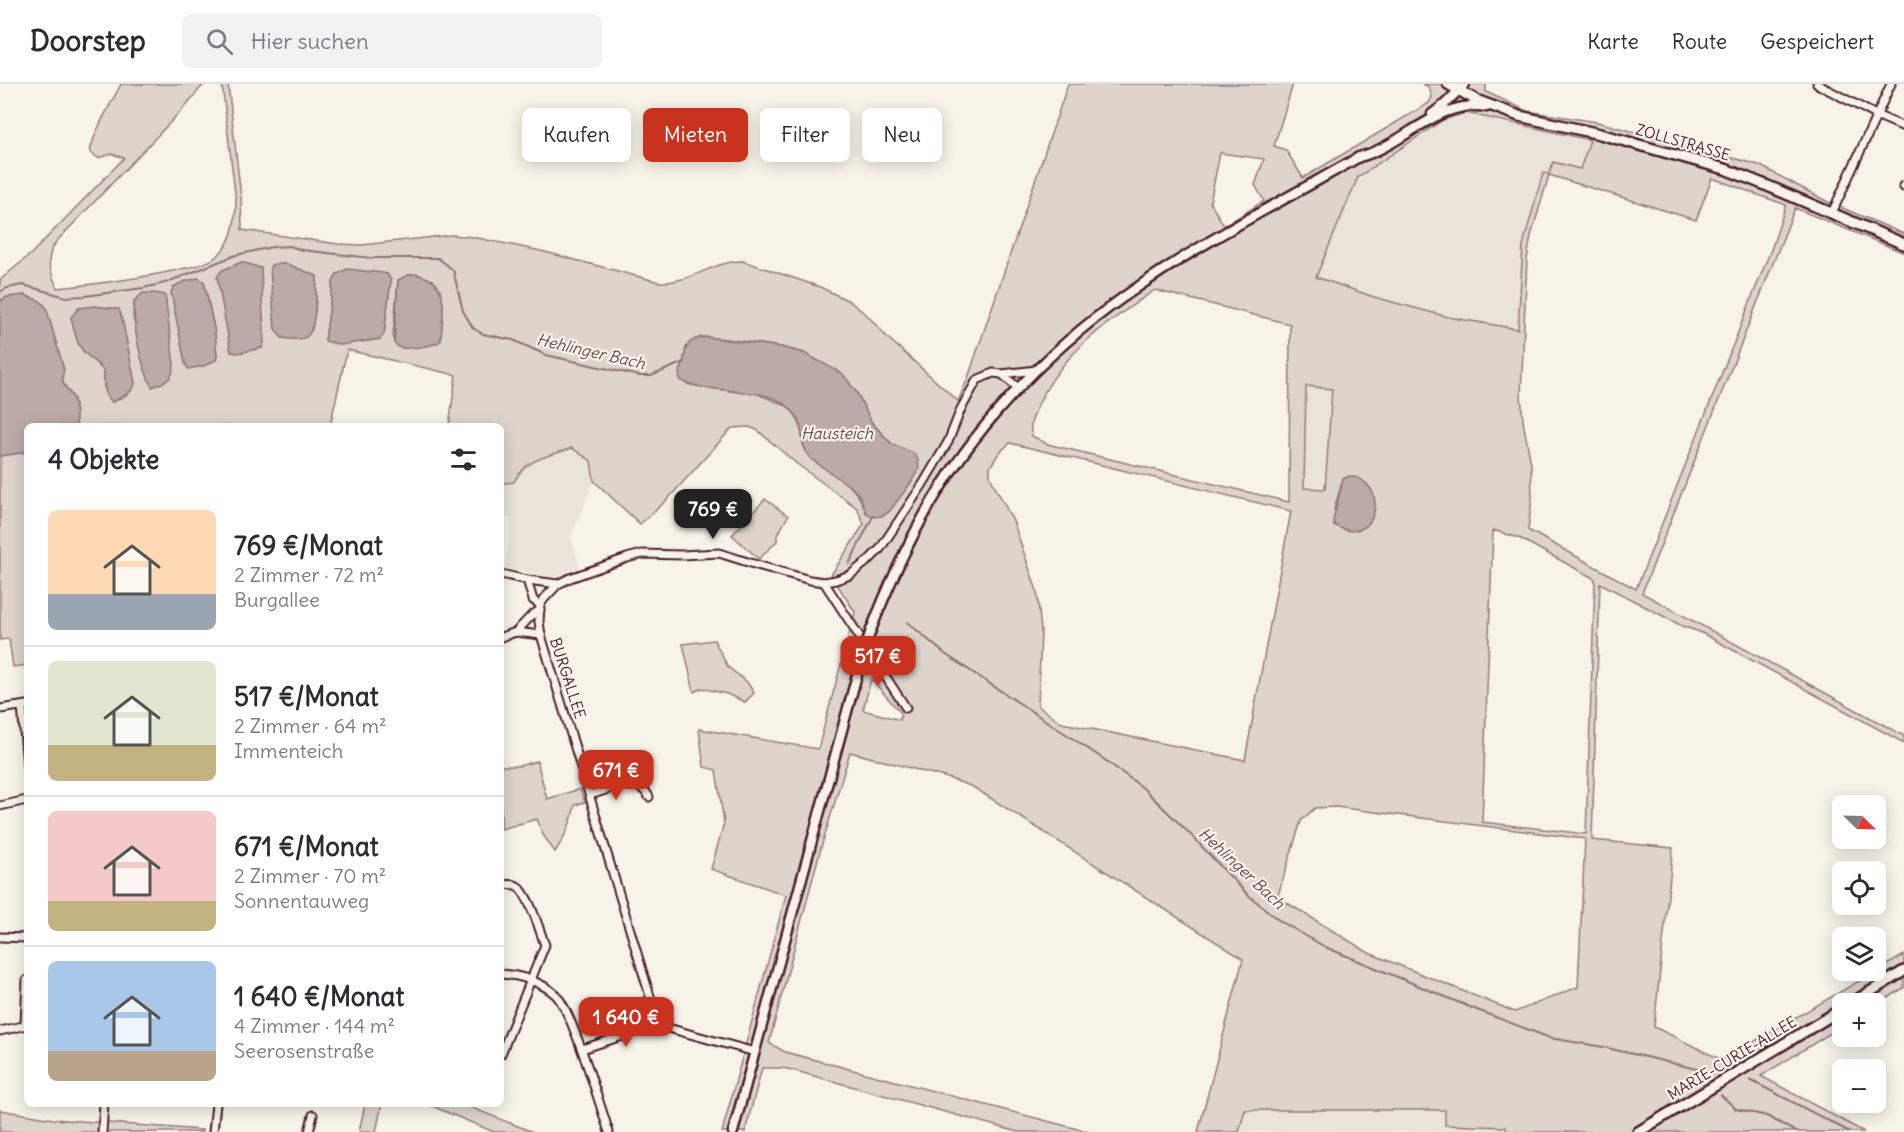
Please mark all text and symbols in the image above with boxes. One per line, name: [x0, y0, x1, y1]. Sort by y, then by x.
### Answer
search box: [182, 14, 602, 68]
text: Doorstep: [30, 23, 146, 59]
icon: search: [203, 25, 236, 58]
text: Hier suchen: [251, 27, 369, 55]
text: Karte: [1587, 28, 1639, 55]
text: Route: [1672, 28, 1727, 55]
text: Gespeichert: [1760, 28, 1874, 55]
chip: Kaufen: [522, 108, 631, 162]
chip: Mieten: [643, 108, 748, 162]
chip: Filter: [760, 108, 850, 162]
chip: Neu: [862, 108, 942, 162]
street label: ZOLLSTRASSE: [1634, 119, 1732, 165]
water label: Hehlinger Bach: [535, 329, 648, 373]
water label: Hausteich: [801, 423, 874, 443]
text: 4 Objekte: [48, 443, 159, 476]
icon: filters: [447, 443, 480, 476]
pin: 769 €: [671, 489, 755, 540]
text: 769 €: [688, 496, 738, 521]
text: 769 €/Monat: [234, 529, 383, 562]
icon: home: [96, 534, 168, 606]
text: 2 Zimmer · 72 m²: [234, 562, 384, 587]
text: Burgallee: [234, 587, 320, 612]
street label: BURGALLEE: [546, 635, 590, 721]
pin: 517 €: [836, 636, 920, 687]
text: 517 €: [855, 643, 901, 668]
text: 517 €/Monat: [234, 680, 379, 713]
icon: home: [96, 685, 168, 757]
text: 2 Zimmer · 64 m²: [234, 713, 386, 738]
text: Immenteich: [234, 738, 343, 763]
pin: 671 €: [574, 750, 658, 801]
text: 671 €: [593, 757, 639, 782]
north arrow: [1832, 795, 1886, 849]
map controls: [1832, 795, 1886, 1113]
water label: Hehlinger Bach: [1195, 823, 1290, 914]
text: 671 €/Monat: [234, 830, 379, 863]
icon: home: [96, 835, 168, 907]
button: locate: [1832, 861, 1886, 915]
text: 2 Zimmer · 70 m²: [234, 863, 386, 888]
text: Sonnentauweg: [234, 888, 369, 913]
button: layers: [1832, 927, 1886, 981]
text: 1 640 €/Monat: [234, 980, 404, 1013]
icon: home: [96, 985, 168, 1057]
button: +: [1832, 993, 1886, 1047]
pin: 1 640 €: [571, 997, 681, 1048]
text: 1 640 €: [593, 1004, 659, 1029]
street label: MARIE-CURIE-ALLEE: [1664, 1012, 1800, 1104]
text: 4 Zimmer · 144 m²: [234, 1013, 395, 1038]
text: Seerosenstraße: [234, 1038, 374, 1063]
button: −: [1832, 1059, 1886, 1113]

